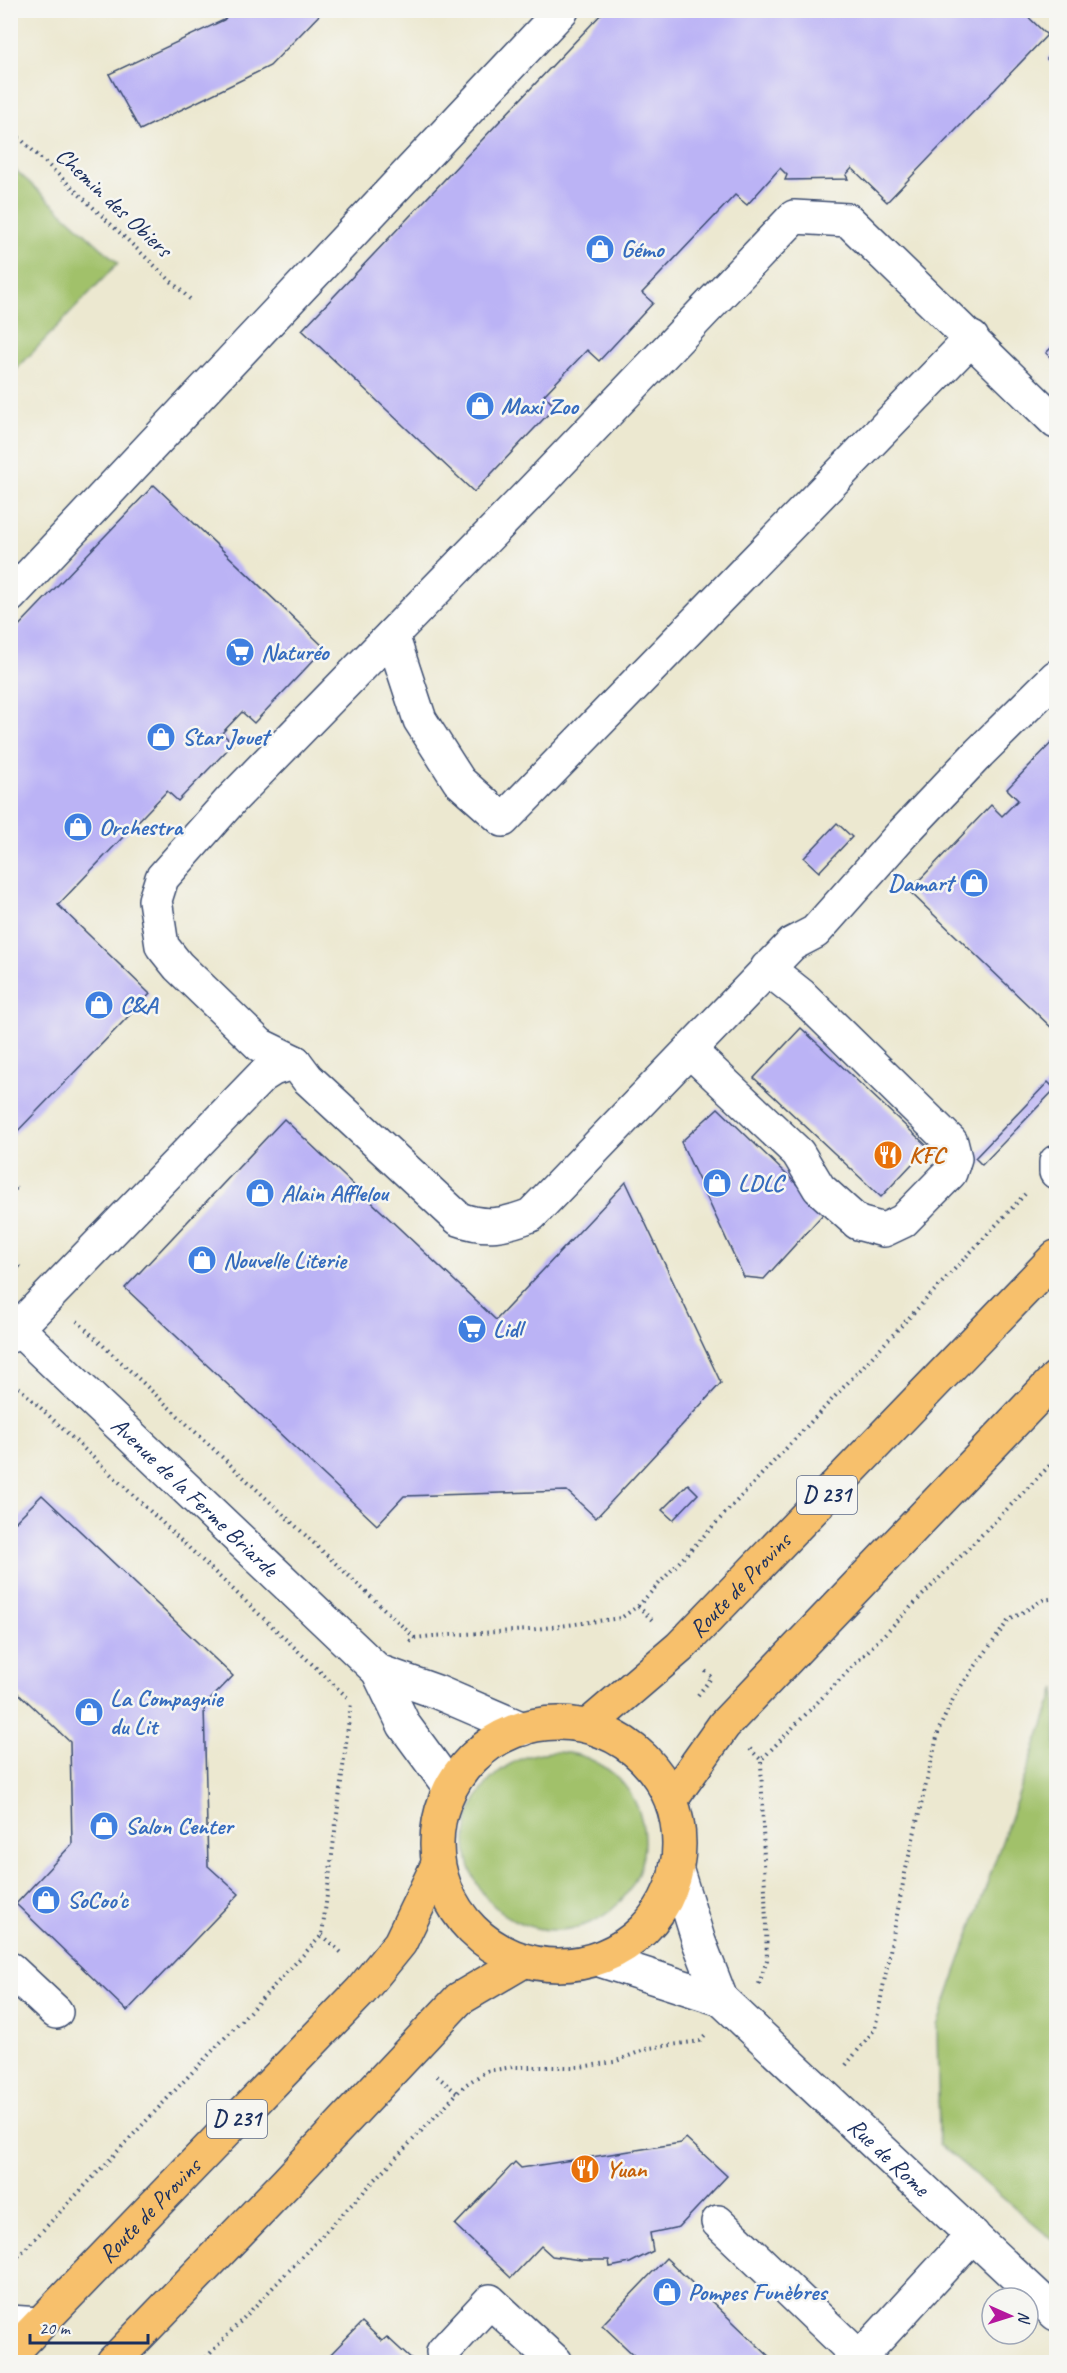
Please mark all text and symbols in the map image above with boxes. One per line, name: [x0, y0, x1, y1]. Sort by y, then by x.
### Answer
street label: Chemin des Obiers: [49, 140, 180, 265]
shop icon: Gémo: [584, 233, 616, 265]
place label: Gémo: [621, 234, 666, 264]
shop icon: Maxi Zoo: [464, 390, 496, 422]
place label: Maxi Zoo: [501, 391, 580, 421]
supermarket icon: Naturéo: [224, 636, 256, 668]
place label: Naturéo: [261, 637, 331, 667]
shop icon: Star Jouet: [145, 721, 177, 753]
place label: Star Jouet: [182, 722, 273, 752]
shop icon: Orchestra: [62, 811, 94, 843]
place label: Orchestra: [99, 812, 185, 842]
shop icon: Damart: [958, 867, 990, 899]
place label: Damart: [888, 868, 957, 898]
shop icon: C&A: [83, 989, 115, 1021]
place label: C&A: [120, 990, 159, 1020]
restaurant icon: KFC: [872, 1139, 904, 1171]
place label: KFC: [909, 1140, 948, 1170]
shop icon: LDLC: [701, 1167, 733, 1199]
place label: LDLC: [738, 1168, 787, 1198]
shop icon: Alain Afflelou: [244, 1177, 276, 1209]
place label: Alain Afflelou: [281, 1178, 390, 1208]
shop icon: Nouvelle Literie: [186, 1244, 218, 1276]
place label: Nouvelle Literie: [223, 1245, 348, 1275]
supermarket icon: Lidl: [456, 1313, 488, 1345]
place label: Lidl: [493, 1314, 527, 1344]
street label: Avenue de la Ferme Briarde: [105, 1410, 286, 1585]
road number: D 231: [797, 1476, 857, 1514]
street label: Route de Provins: [682, 1525, 798, 1644]
place label: La Compagnie du Lit: [110, 1683, 224, 1741]
shop icon: La Compagnie du Lit: [73, 1696, 105, 1728]
shop icon: Salon Center: [88, 1810, 120, 1842]
place label: Salon Center: [125, 1811, 235, 1841]
shop icon: SoCoo'c: [30, 1884, 62, 1916]
place label: SoCoo'c: [67, 1885, 129, 1915]
road number: D 231: [207, 2100, 267, 2138]
street label: Rue de Rome: [842, 2111, 938, 2204]
street label: Route de Provins: [92, 2150, 208, 2269]
restaurant icon: Yuan: [569, 2153, 601, 2185]
place label: Yuan: [606, 2154, 647, 2184]
shop icon: Pompes Funèbres: [651, 2276, 683, 2308]
place label: Pompes Funèbres: [688, 2277, 829, 2307]
north arrow: [980, 2286, 1040, 2346]
scale bar: [30, 2307, 148, 2345]
text: N: [1014, 2311, 1034, 2325]
text: 20 m: [39, 2317, 72, 2339]

